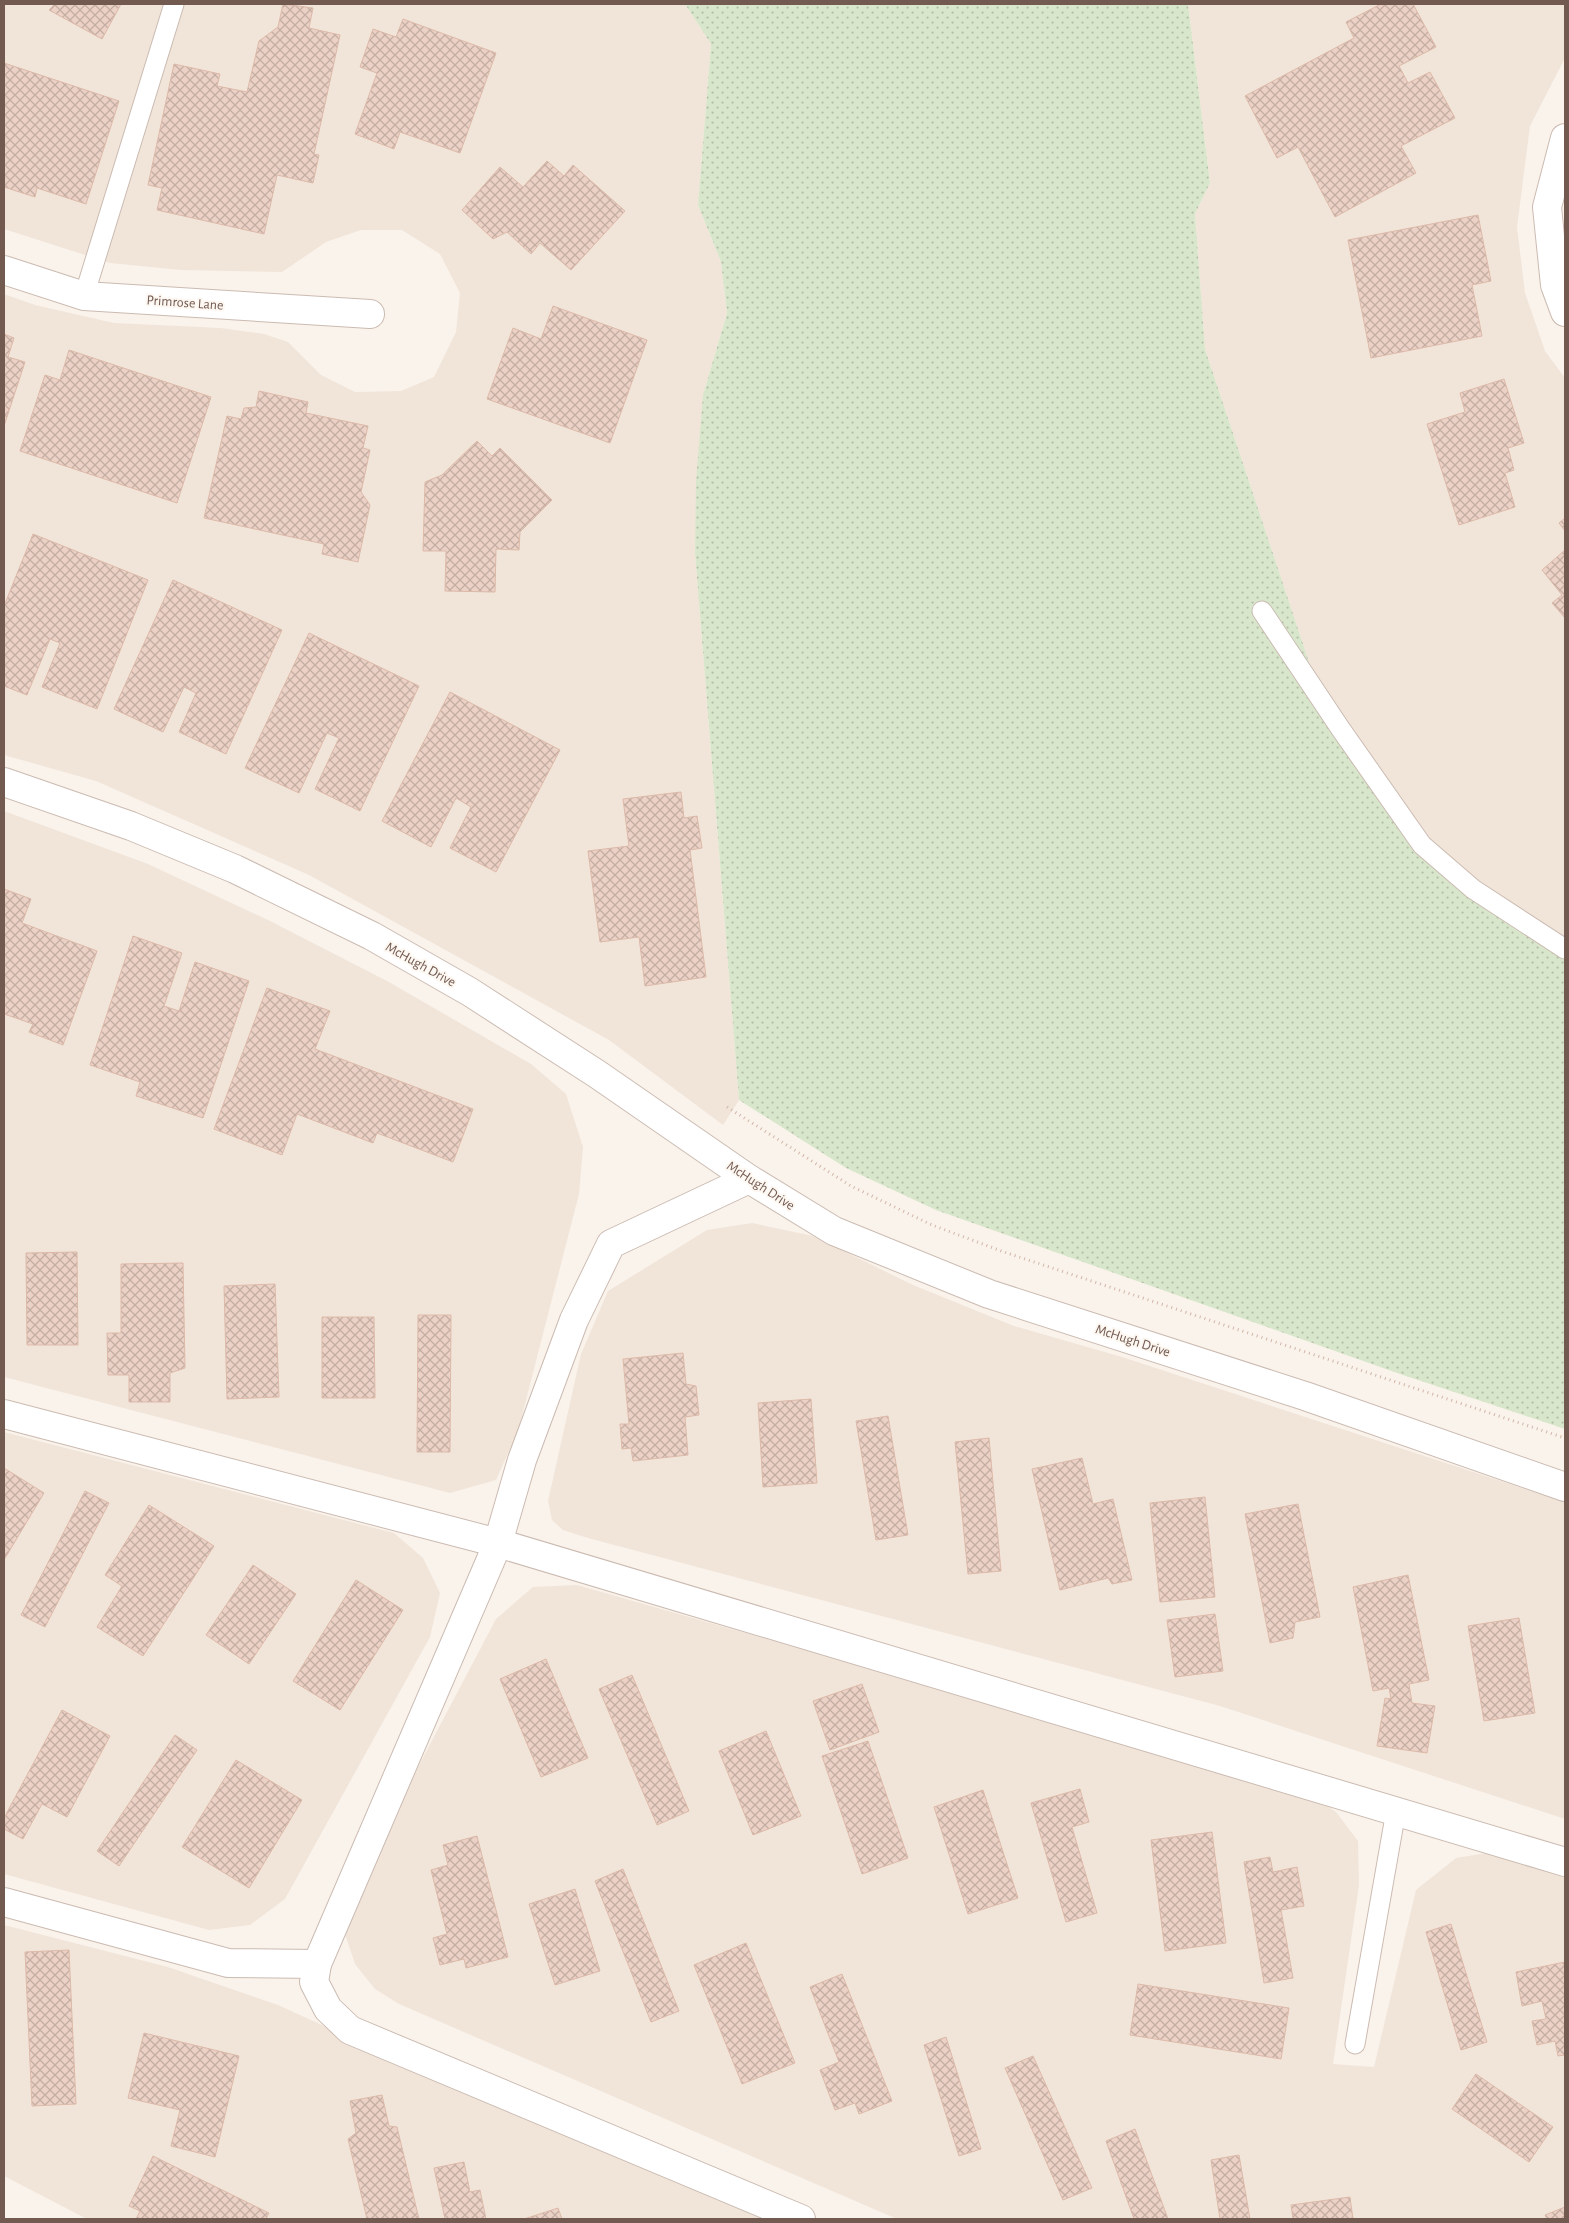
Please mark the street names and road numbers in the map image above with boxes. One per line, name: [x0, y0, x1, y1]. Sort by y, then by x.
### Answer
street label: Primrose Lane: [146, 293, 224, 313]
street label: McHugh Drive: [383, 940, 458, 990]
street label: McHugh Drive: [724, 1159, 797, 1213]
street label: McHugh Drive: [1094, 1322, 1172, 1360]

